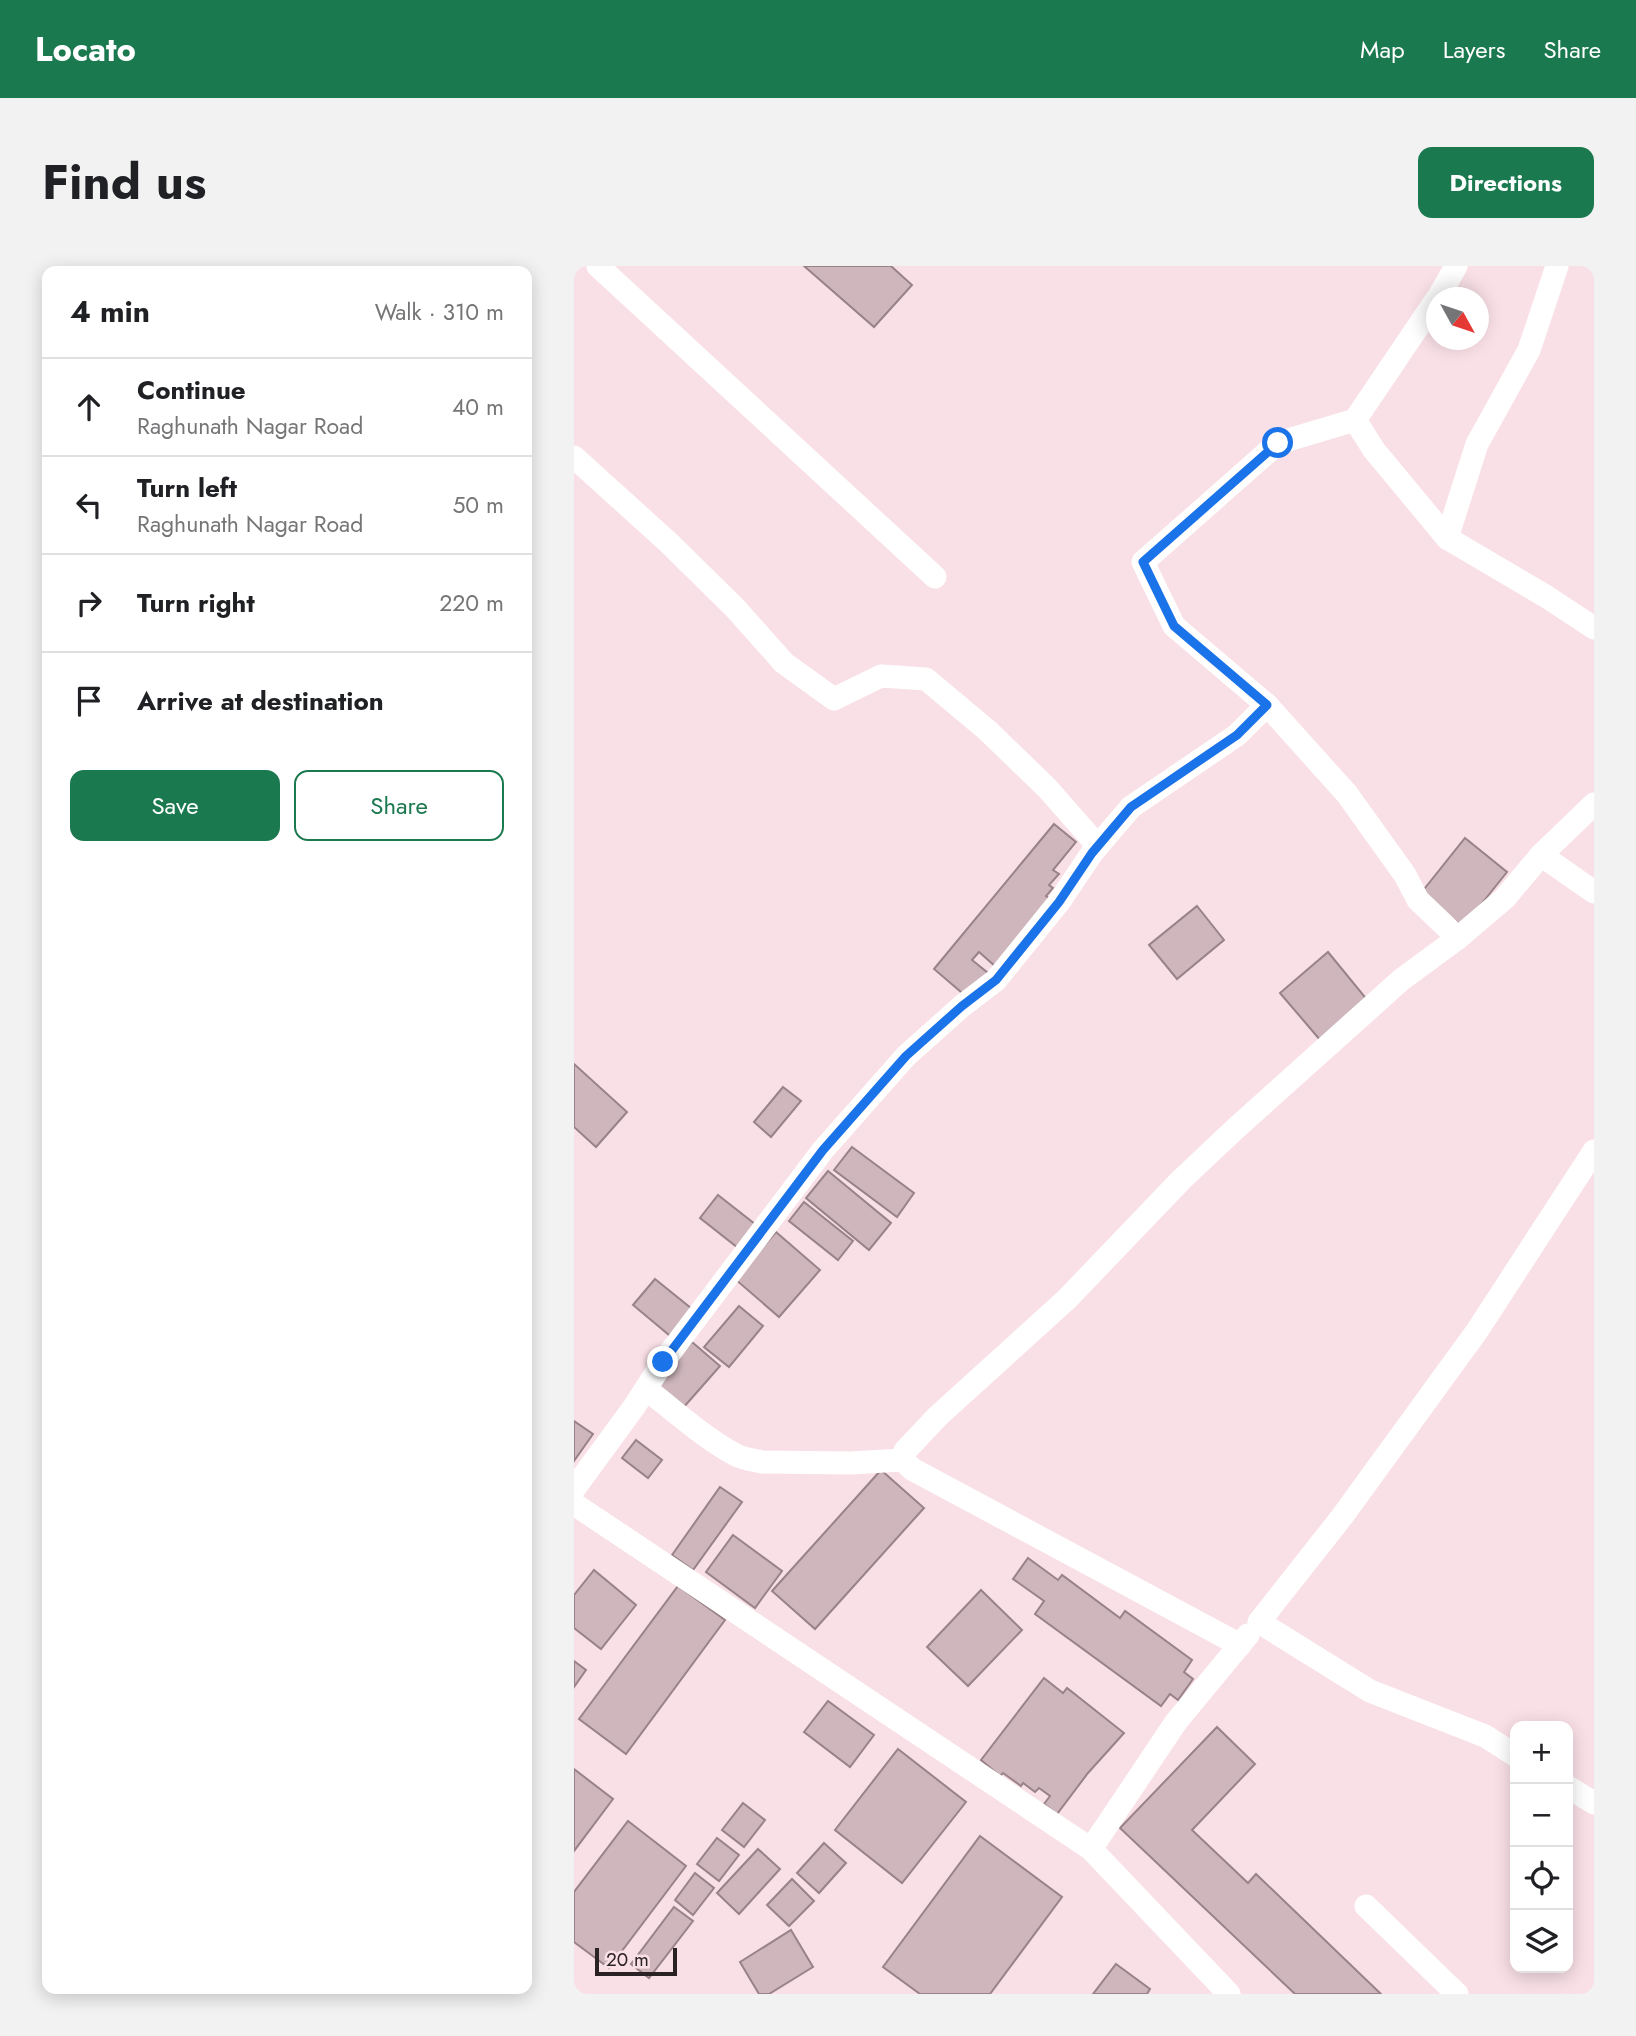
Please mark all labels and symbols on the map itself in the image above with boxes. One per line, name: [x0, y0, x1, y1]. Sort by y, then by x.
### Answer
north arrow: [1426, 287, 1489, 350]
route start: [1262, 427, 1293, 458]
route end: [647, 1346, 678, 1377]
scale bar: [595, 1945, 677, 1977]

